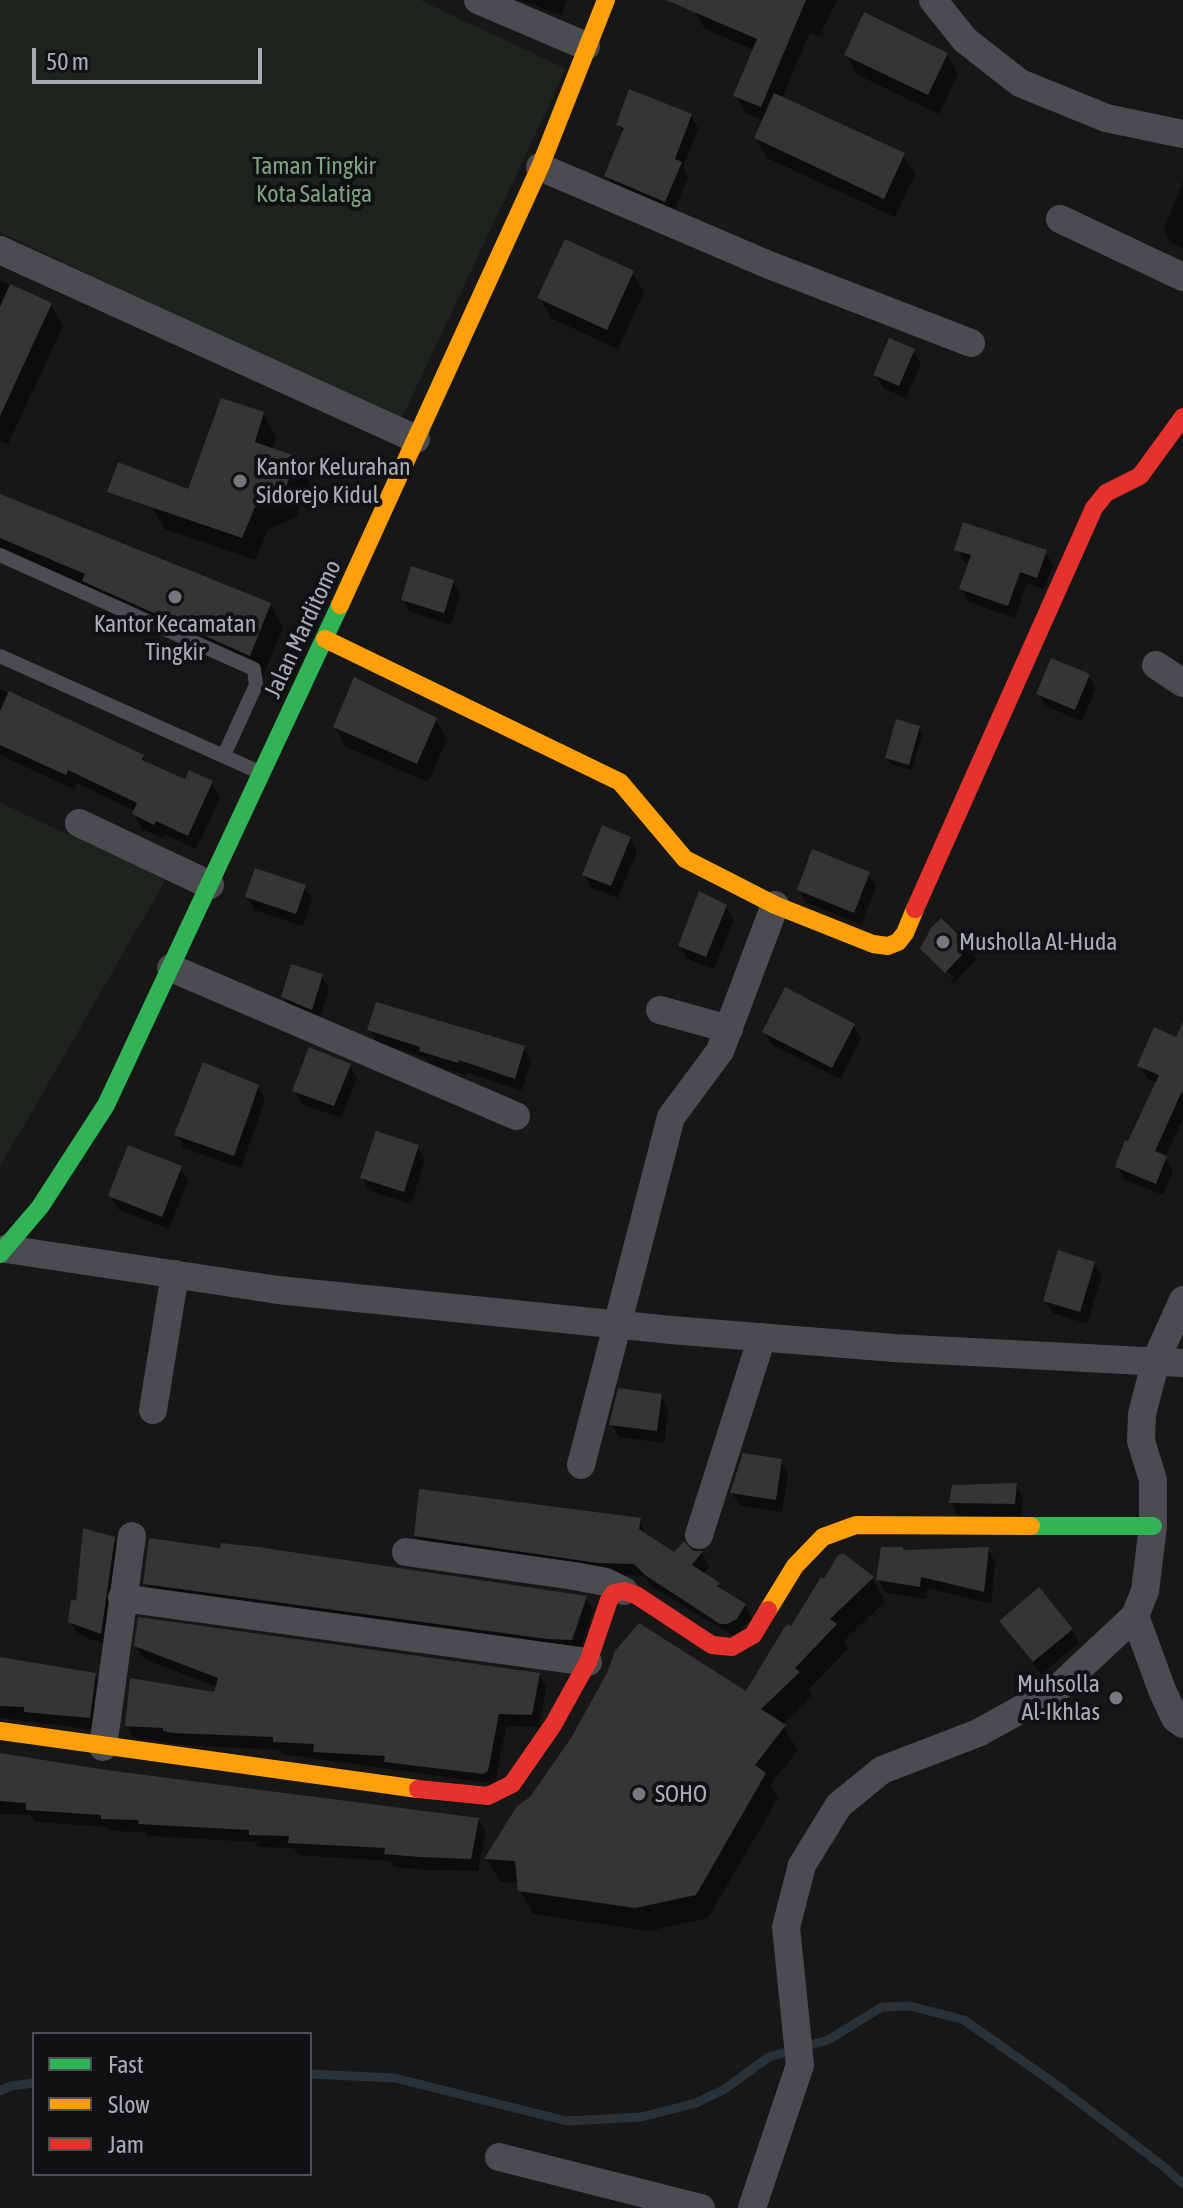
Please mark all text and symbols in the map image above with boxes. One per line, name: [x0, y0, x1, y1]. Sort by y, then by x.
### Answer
scale bar: [36, 32, 266, 82]
text: 50 m: [46, 48, 89, 75]
park label: Taman Tingkir Kota Salatiga: [252, 152, 376, 208]
place label: Kantor Kelurahan Sidorejo Kidul: [256, 453, 411, 509]
marker: Kantor Kelurahan Sidorejo Kidul: [231, 472, 249, 490]
street label: Jalan Marditomo: [258, 555, 348, 703]
marker: Kantor Kecamatan Tingkir: [166, 588, 184, 606]
place label: Kantor Kecamatan Tingkir: [94, 610, 256, 666]
place label: Musholla Al-Huda: [959, 928, 1117, 956]
marker: Musholla Al-Huda: [934, 933, 952, 951]
place label: Muhsolla Al-Ikhlas: [1017, 1670, 1100, 1726]
marker: Muhsolla Al-Ikhlas: [1107, 1689, 1125, 1707]
place label: SOHO: [655, 1780, 707, 1808]
marker: SOHO: [630, 1785, 648, 1803]
legend: [32, 2032, 312, 2176]
text: Fast: [108, 2051, 144, 2078]
text: Slow: [108, 2091, 150, 2118]
text: Jam: [108, 2131, 144, 2158]

